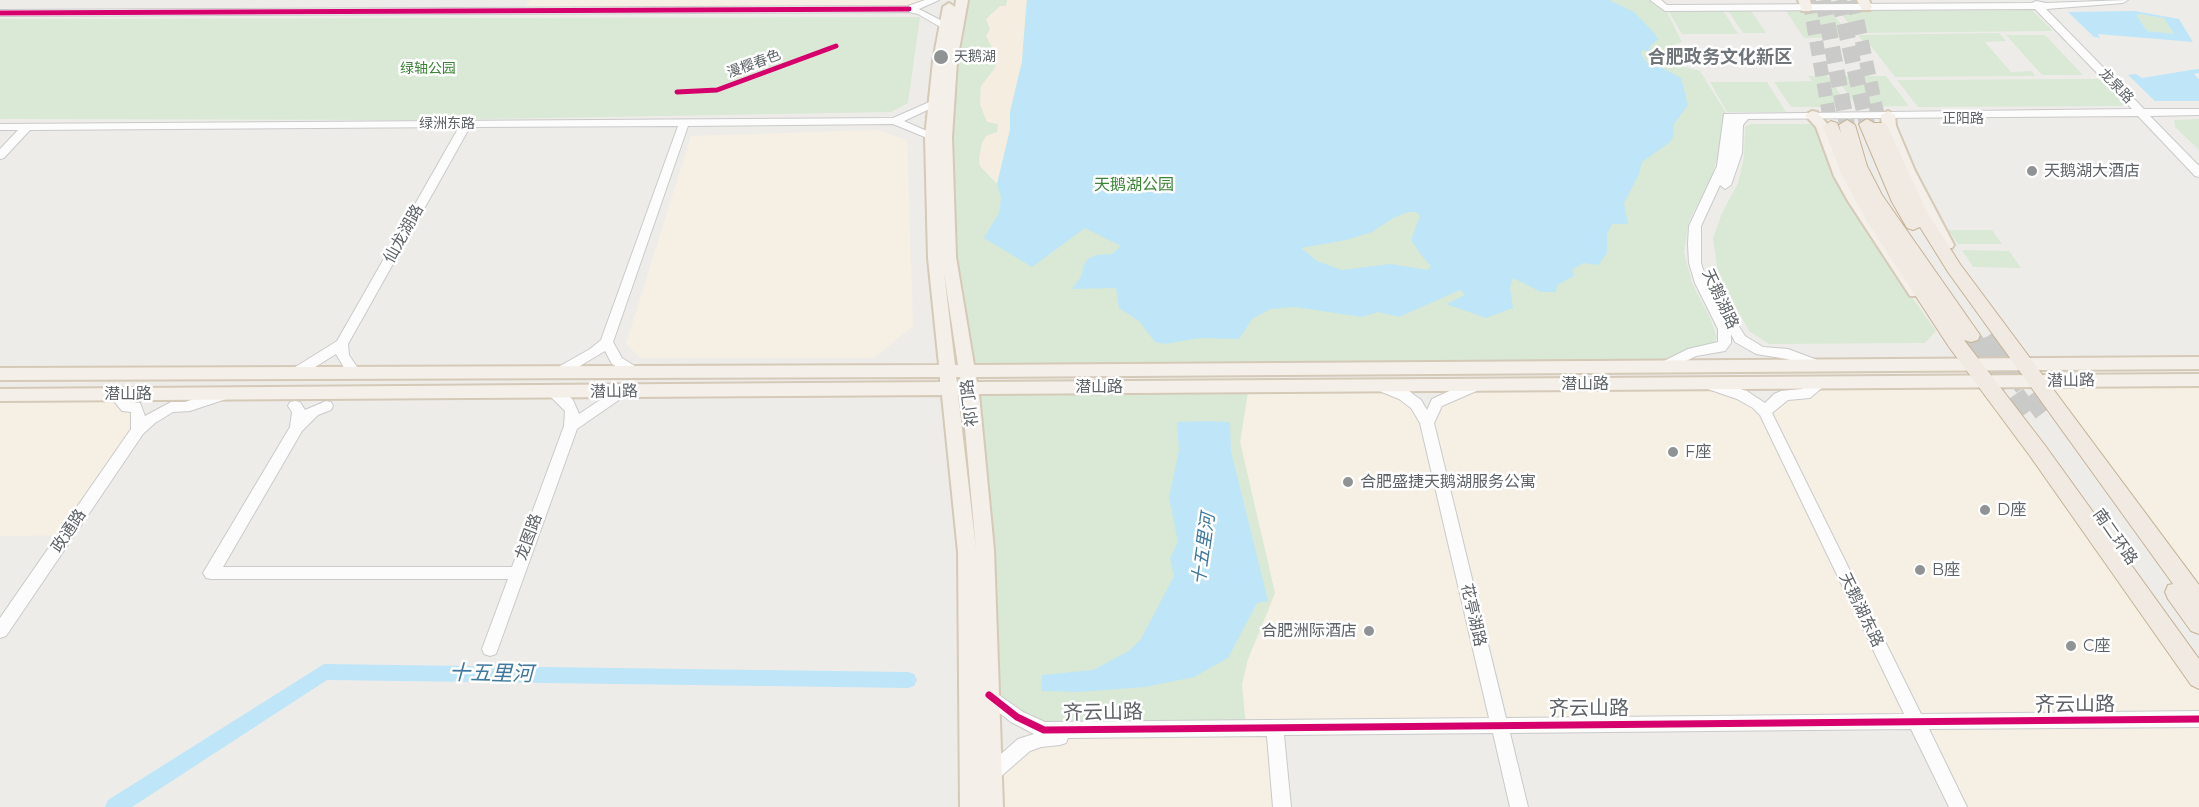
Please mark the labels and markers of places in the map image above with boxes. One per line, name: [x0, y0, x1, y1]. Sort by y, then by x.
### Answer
marker: 天鹅湖: [932, 48, 950, 66]
place label: 天鹅湖: [954, 49, 996, 65]
place label: 天鹅湖大酒店: [2044, 161, 2140, 181]
marker: 天鹅湖大酒店: [2025, 164, 2039, 178]
place label: F座: [1685, 442, 1711, 462]
marker: F座: [1666, 445, 1680, 459]
place label: 合肥盛捷天鹅湖服务公寓: [1360, 472, 1536, 492]
marker: 合肥盛捷天鹅湖服务公寓: [1341, 475, 1355, 489]
place label: D座: [1997, 500, 2026, 520]
marker: D座: [1978, 503, 1992, 517]
place label: B座: [1932, 560, 1960, 580]
marker: B座: [1913, 563, 1927, 577]
place label: 合肥洲际酒店: [1261, 621, 1357, 641]
marker: 合肥洲际酒店: [1362, 624, 1376, 638]
place label: C座: [2083, 636, 2110, 656]
marker: C座: [2064, 639, 2078, 653]

